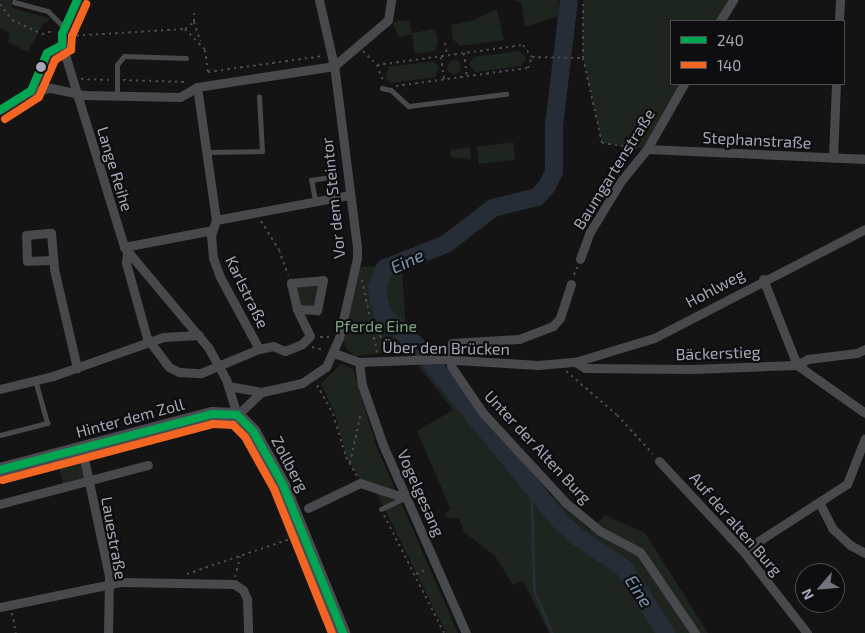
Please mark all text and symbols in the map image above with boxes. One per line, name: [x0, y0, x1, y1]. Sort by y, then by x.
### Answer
legend: [670, 20, 845, 85]
text: 240: [717, 31, 744, 49]
text: 140: [717, 56, 741, 74]
unlabelled marker: [36, 62, 46, 72]
street label: Baumgartenstraße: [569, 105, 659, 233]
street label: Lange Reihe: [93, 124, 137, 214]
street label: Stephanstraße: [702, 128, 812, 152]
street label: Vor dem Steintor: [317, 136, 349, 260]
water label: Eine: [387, 244, 427, 278]
street label: Karlstraße: [221, 253, 273, 331]
street label: Hohlweg: [682, 264, 748, 312]
park label: Pferde Eine: [335, 316, 417, 336]
street label: Über den Brücken: [382, 337, 510, 359]
street label: Bäckerstieg: [675, 342, 761, 364]
street label: Unter der Alten Burg: [480, 386, 596, 508]
street label: Hinter dem Zoll: [74, 394, 186, 442]
street label: Zollberg: [267, 433, 313, 495]
street label: Vogelgesang: [393, 447, 449, 539]
street label: Auf der alten Burg: [686, 468, 786, 580]
street label: Lauestraße: [97, 495, 131, 581]
north arrow: [795, 563, 845, 613]
water label: Eine: [621, 571, 657, 611]
text: N: [797, 586, 817, 603]

